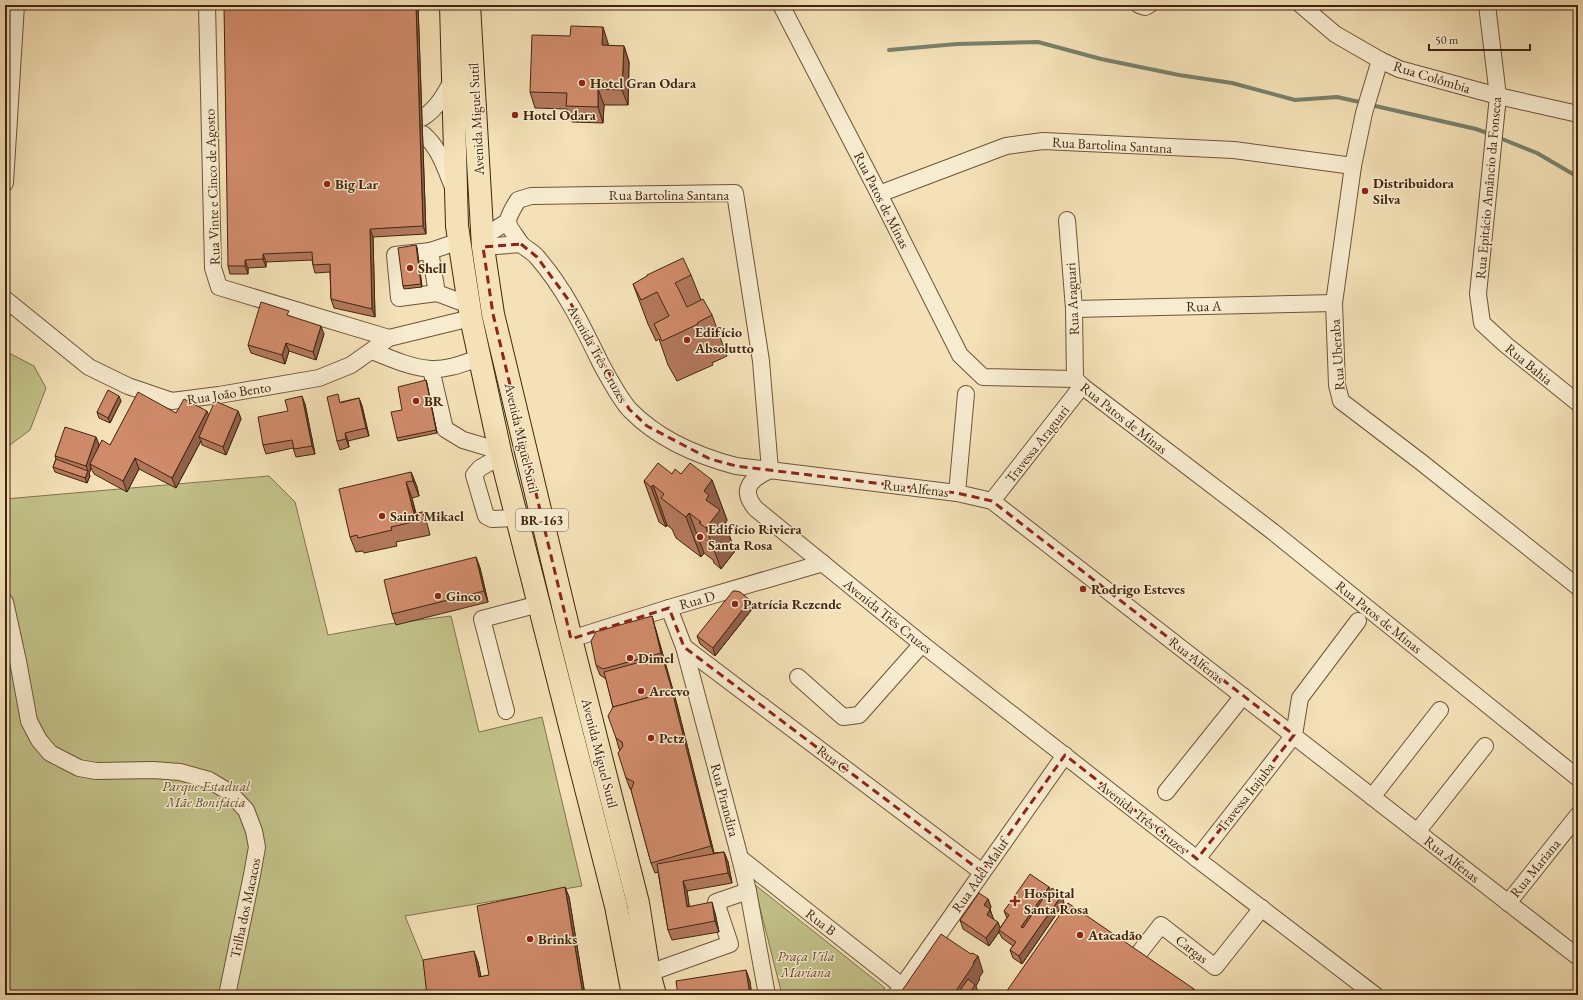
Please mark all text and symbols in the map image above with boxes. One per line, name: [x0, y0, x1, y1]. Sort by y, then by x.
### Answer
scale bar: [1429, 26, 1530, 52]
text: 50 m: [1435, 32, 1459, 48]
street label: Rua Colômbia: [1391, 57, 1473, 97]
street label: Avenida Miguel Sutil: [464, 62, 488, 177]
place label: Hotel Gran Odara: [590, 74, 697, 92]
marker: Hotel Gran Odara: [577, 78, 587, 88]
street label: Rua Epitácio Amâncio da Fonseca: [1471, 96, 1505, 280]
place label: Hotel Odara: [523, 106, 597, 124]
street label: Rua Vinte e Cinco de Agosto: [200, 108, 224, 265]
marker: Hotel Odara: [510, 110, 520, 120]
street label: Rua Bartolina Santana: [1051, 133, 1173, 157]
street label: Rua Patos de Minas: [850, 149, 914, 252]
place label: Distribuidora Silva: [1373, 174, 1455, 208]
place label: Big Lar: [335, 175, 379, 193]
marker: Big Lar: [322, 179, 332, 189]
street label: Rua Bartolina Santana: [609, 186, 730, 204]
marker: Distribuidora Silva: [1360, 186, 1370, 196]
place label: Shell: [418, 259, 447, 277]
street label: Rua Araguari: [1061, 262, 1083, 336]
marker: Shell: [405, 263, 415, 273]
street label: Rua A: [1186, 297, 1222, 315]
street label: Avenida Três Cruzes: [563, 301, 633, 406]
street label: Rua Uberaba: [1325, 318, 1348, 391]
place label: Edifício Absolutto: [694, 323, 754, 357]
marker: Edifício Absolutto: [682, 335, 692, 345]
street label: Rua Bahia: [1502, 339, 1557, 389]
street label: Rua João Bento: [186, 377, 272, 409]
street label: Rua Patos de Minas: [1077, 378, 1172, 458]
street label: Avenida Miguel Sutil: [500, 380, 544, 495]
place label: BR: [424, 392, 444, 410]
marker: BR: [411, 396, 421, 406]
street label: Travessa Araguari: [1001, 401, 1073, 486]
street label: Rua Alfenas: [882, 475, 950, 501]
place label: Saint Mikael: [390, 507, 464, 525]
road number: BR-163: [516, 509, 568, 531]
marker: Saint Mikael: [377, 511, 387, 521]
place label: Edifício Riviera Santa Rosa: [708, 520, 803, 554]
marker: Edifício Riviera Santa Rosa: [695, 532, 705, 542]
street label: Avenida Três Cruzes: [839, 574, 936, 658]
street label: Rua Patos de Minas: [1332, 577, 1426, 658]
place label: Rodrigo Esteves: [1091, 580, 1185, 598]
marker: Rodrigo Esteves: [1078, 584, 1088, 594]
street label: Rua D: [677, 586, 717, 614]
place label: Ginco: [446, 587, 481, 605]
marker: Ginco: [433, 591, 443, 601]
place label: Patrícia Rezende: [743, 595, 842, 613]
marker: Patrícia Rezende: [730, 599, 740, 609]
street label: Rua Alfenas: [1166, 633, 1229, 688]
place label: Dimel: [638, 649, 674, 667]
marker: Dimel: [625, 653, 635, 663]
place label: Arcevo: [648, 682, 690, 700]
marker: Arcevo: [636, 686, 646, 696]
street label: Avenida Miguel Sutil: [577, 695, 622, 810]
place label: Petz: [659, 729, 684, 747]
marker: Petz: [646, 733, 656, 743]
street label: Rua C: [813, 741, 853, 777]
street label: Travessa Itajuba: [1212, 758, 1278, 836]
street label: Rua Pirandira: [707, 761, 744, 839]
street label: Avenida Três Cruzes: [1094, 776, 1192, 858]
park label: Parque Estadual Mãe Bonifácia: [162, 777, 251, 811]
street label: Rua Alfenas: [1421, 832, 1484, 887]
street label: Rua Adel Maluf: [948, 833, 1013, 916]
street label: Rua Mariana: [1506, 835, 1564, 901]
street label: Trilha dos Macacos: [226, 856, 265, 960]
place label: Hospital Santa Rosa: [1024, 884, 1089, 918]
marker: Hospital Santa Rosa: [1009, 895, 1021, 907]
street label: Rua B: [802, 904, 840, 940]
place label: Atacadão: [1087, 926, 1142, 944]
place label: Brinks: [538, 930, 577, 948]
marker: Atacadão: [1075, 930, 1085, 940]
street label: Cargas: [1172, 931, 1212, 968]
marker: Brinks: [525, 934, 535, 944]
park label: Praça Vila Mariana: [777, 947, 835, 981]

